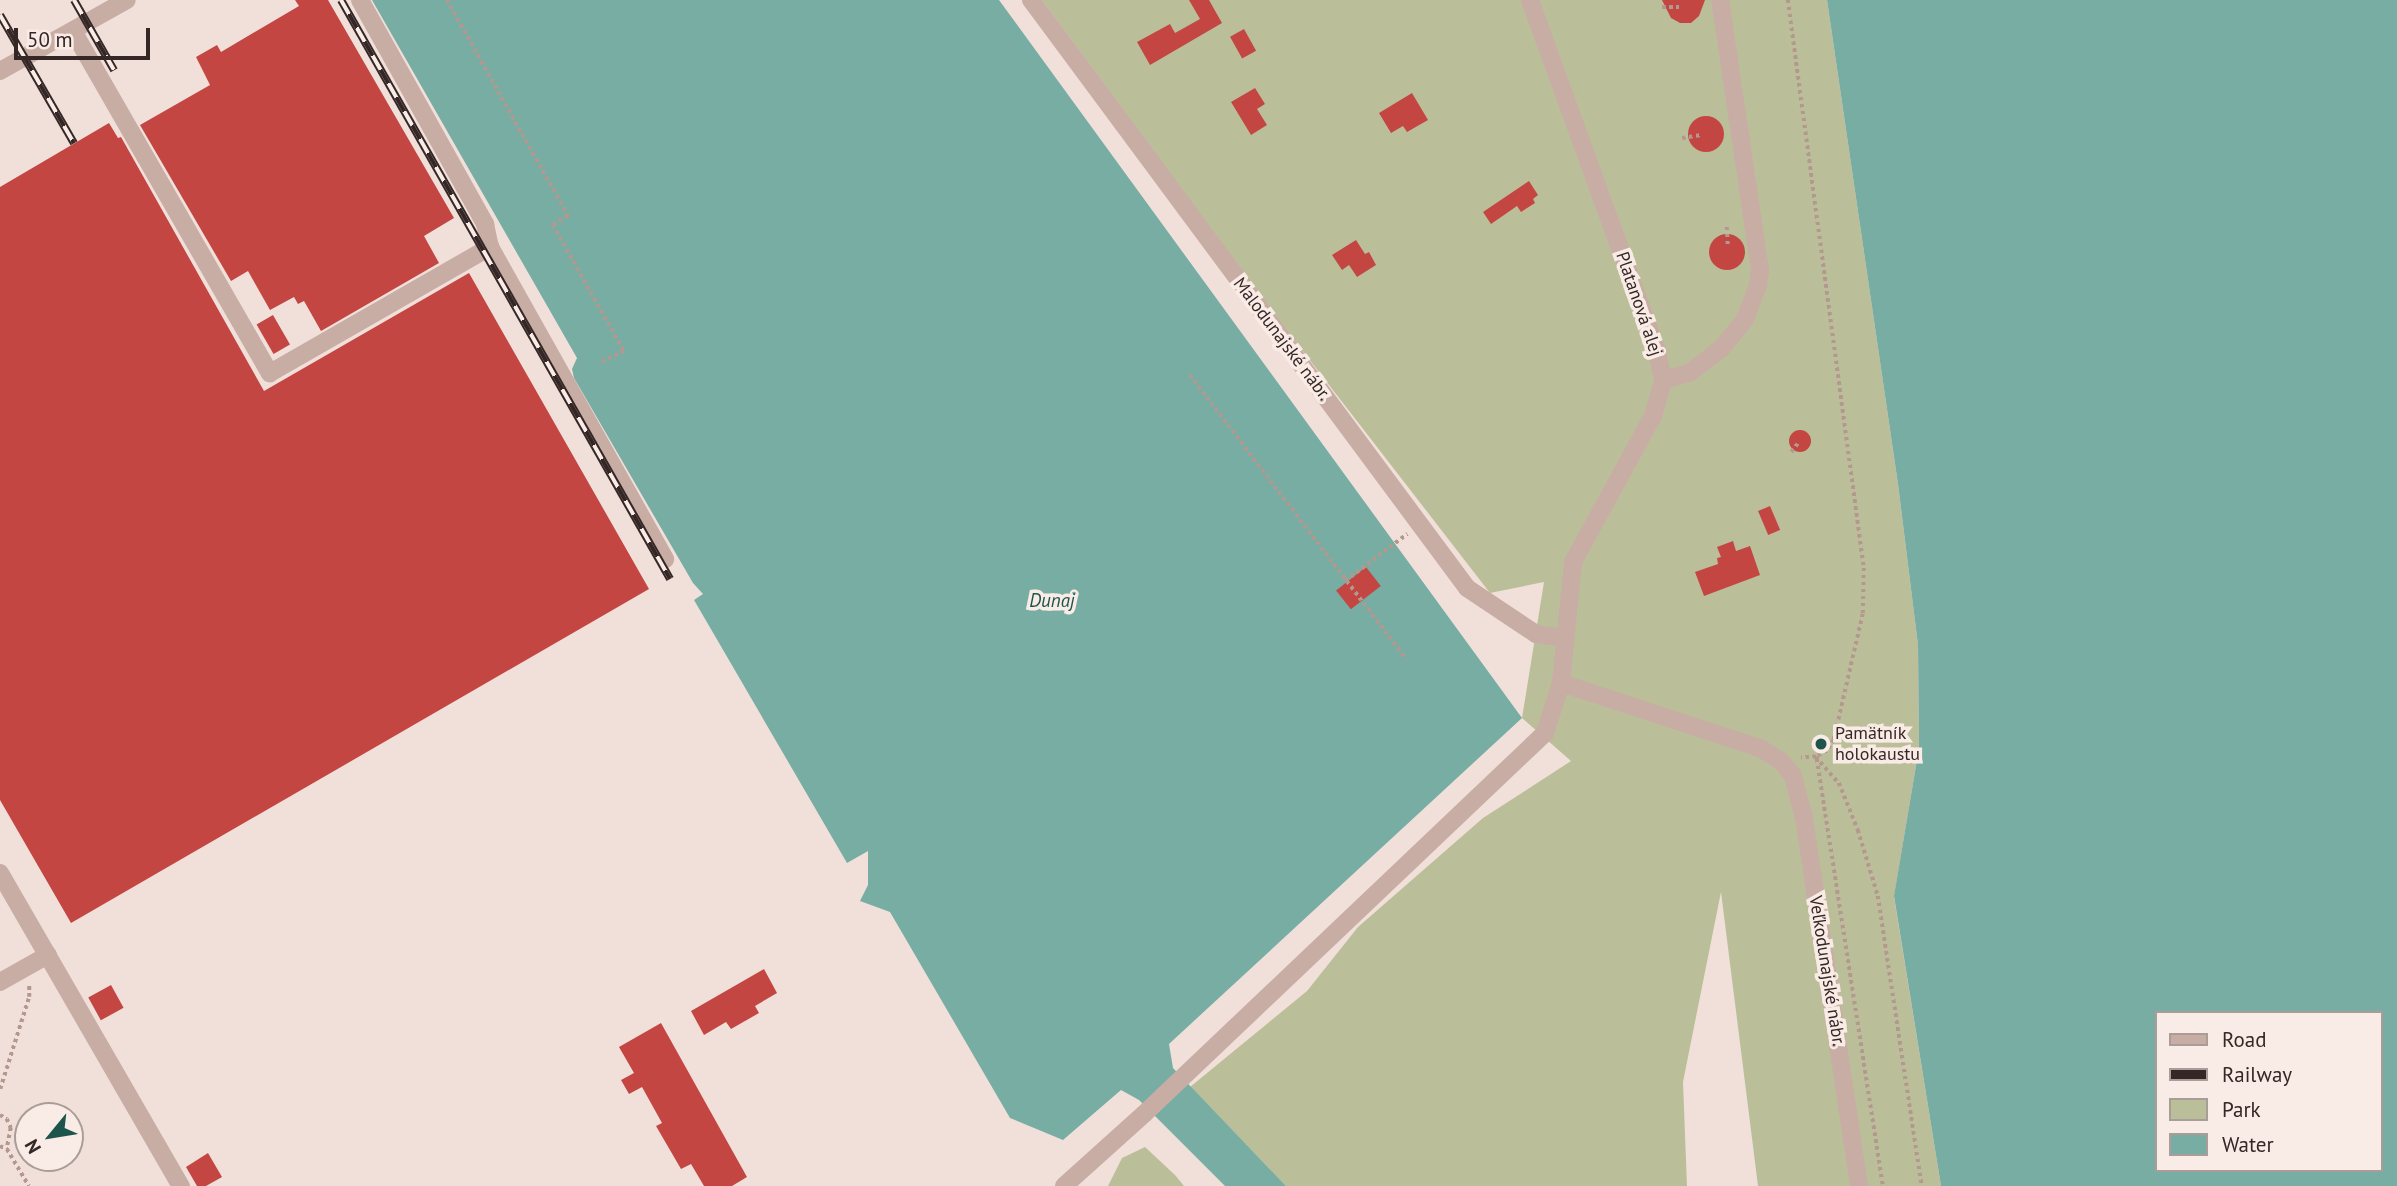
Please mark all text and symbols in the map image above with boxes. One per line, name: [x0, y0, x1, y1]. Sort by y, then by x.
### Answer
scale bar: [18, 14, 154, 58]
text: 50 m: [27, 26, 73, 53]
street label: Platanová alej: [1611, 249, 1667, 359]
street label: Malodunajské nábr.: [1229, 273, 1335, 405]
water label: Dunaj: [1029, 590, 1075, 612]
place label: Pamätník holokaustu: [1835, 723, 1920, 766]
marker: Pamätník holokaustu: [1813, 736, 1829, 752]
street label: Veľkodunajské nábr.: [1804, 894, 1850, 1048]
legend: [2156, 1011, 2383, 1172]
text: Road: [2222, 1026, 2266, 1053]
text: Railway: [2222, 1061, 2292, 1088]
text: Park: [2222, 1096, 2261, 1123]
north arrow: [14, 1102, 84, 1172]
text: Water: [2222, 1131, 2274, 1158]
text: N: [19, 1135, 46, 1158]

